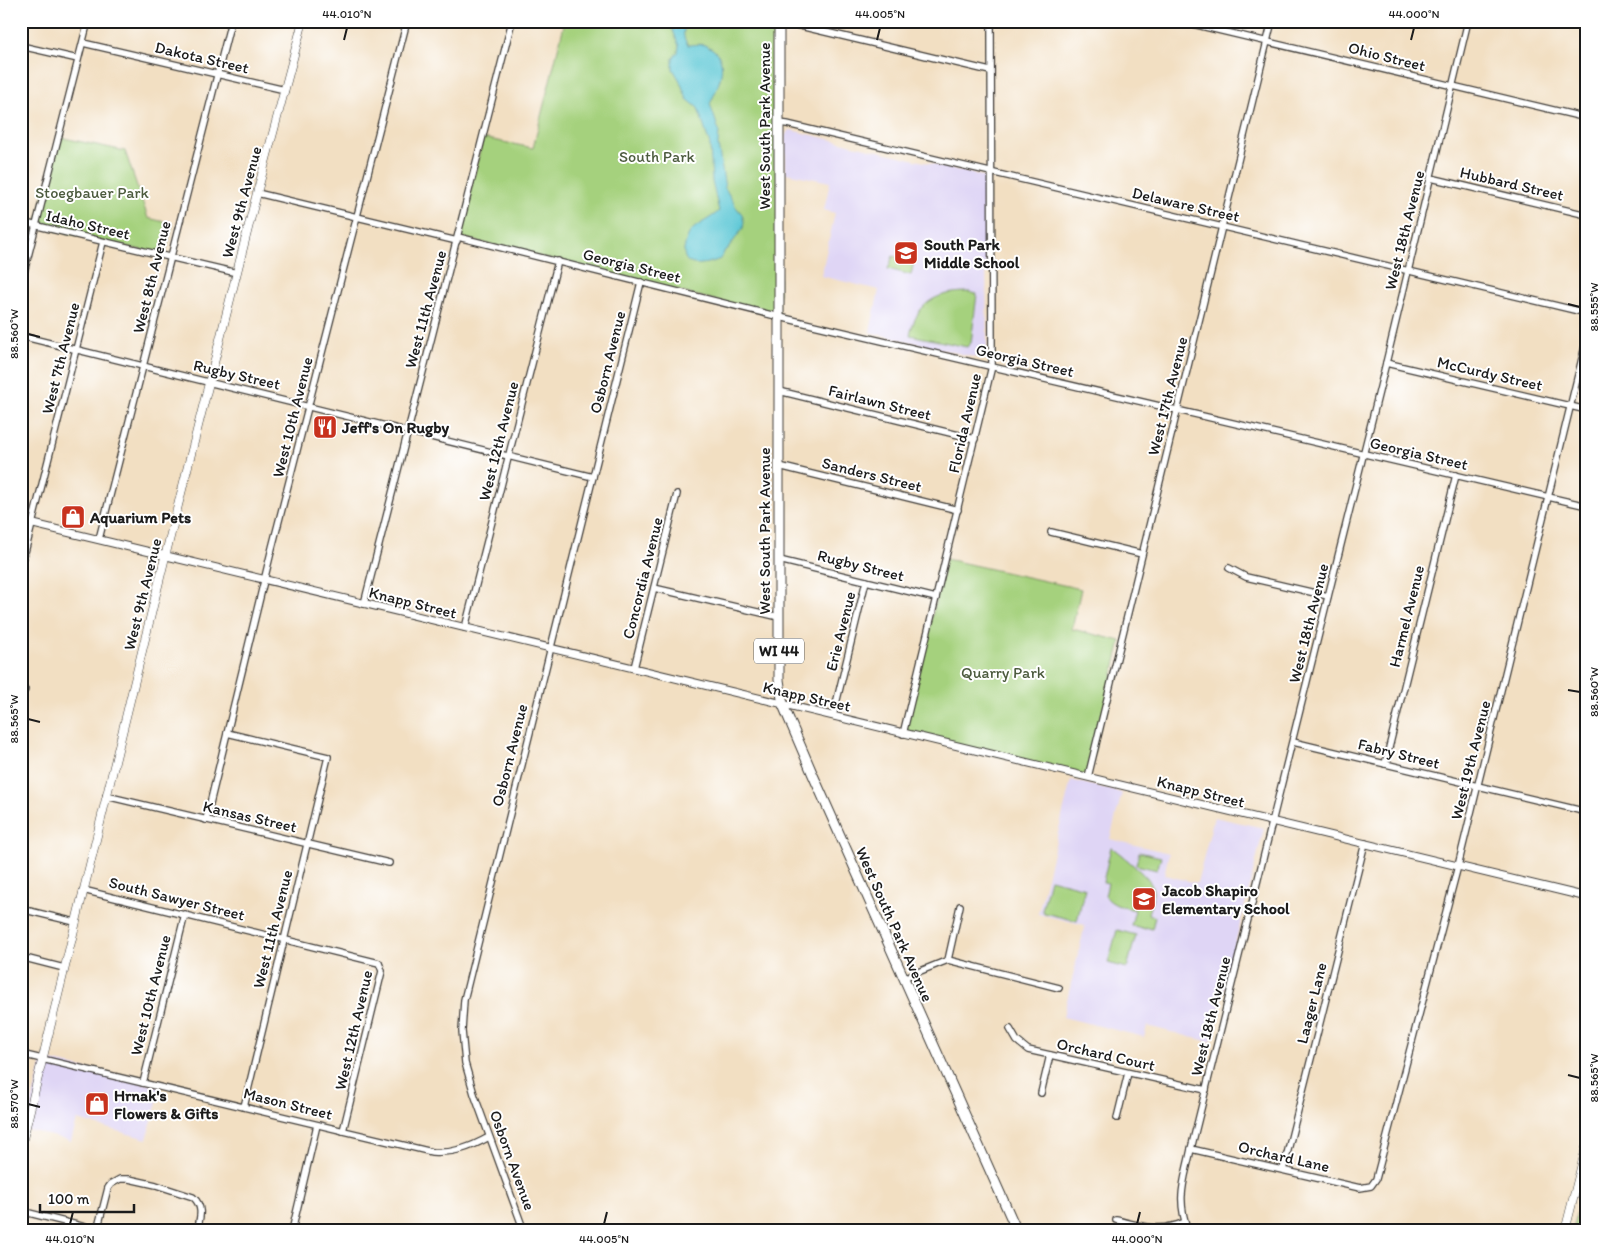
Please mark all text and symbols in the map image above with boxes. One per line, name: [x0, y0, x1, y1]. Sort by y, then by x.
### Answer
text: 44.010°N: [322, 7, 372, 21]
text: 44.005°N: [855, 7, 905, 21]
text: 44.000°N: [1388, 7, 1440, 21]
street label: Dakota Street: [153, 37, 251, 78]
street label: Ohio Street: [1346, 38, 1427, 75]
street label: West South Park Avenue: [755, 42, 774, 210]
street label: West 9th Avenue: [217, 144, 266, 260]
park label: South Park: [619, 147, 696, 166]
street label: Hubbard Street: [1458, 162, 1566, 205]
street label: West 18th Avenue: [1380, 168, 1429, 292]
park label: Stoegbauer Park: [35, 183, 150, 202]
street label: Delaware Street: [1130, 183, 1242, 226]
street label: Idaho Street: [44, 206, 132, 243]
street label: West 8th Avenue: [128, 219, 175, 335]
place label: South Park Middle School: [924, 235, 1020, 272]
school or university icon: South Park Middle School: [893, 240, 919, 266]
street label: Georgia Street: [581, 244, 683, 287]
street label: West 11th Avenue: [401, 248, 450, 370]
text: 88.555°W: [1587, 283, 1601, 331]
street label: West 7th Avenue: [37, 300, 84, 416]
text: 88.560°W: [7, 309, 21, 359]
street label: Osborn Avenue: [586, 309, 629, 415]
street label: West 17th Avenue: [1144, 334, 1192, 458]
street label: Georgia Street: [974, 340, 1076, 381]
street label: McCurdy Street: [1435, 352, 1544, 395]
street label: West 10th Avenue: [268, 354, 317, 479]
street label: Rugby Street: [192, 355, 282, 394]
street label: Florida Avenue: [944, 371, 985, 475]
street label: West 12th Avenue: [474, 379, 523, 503]
street label: Fairlawn Street: [826, 381, 933, 424]
restaurant icon: Jeff's On Rugby: [312, 414, 338, 440]
place label: Jeff's On Rugby: [341, 418, 450, 438]
street label: Georgia Street: [1368, 433, 1470, 474]
street label: West South Park Avenue: [755, 447, 774, 615]
street label: Sanders Street: [820, 453, 924, 496]
shop icon: Aquarium Pets: [60, 504, 86, 530]
place label: Aquarium Pets: [89, 508, 191, 528]
street label: Concordia Avenue: [618, 515, 667, 641]
street label: West 9th Avenue: [119, 536, 166, 652]
street label: Rugby Street: [816, 546, 906, 585]
street label: West 18th Avenue: [1284, 561, 1333, 685]
street label: Harmel Avenue: [1385, 563, 1428, 669]
street label: Knapp Street: [367, 582, 459, 623]
street label: Erie Avenue: [821, 589, 860, 673]
road number: WI 44: [754, 638, 804, 664]
park label: Quarry Park: [961, 663, 1045, 682]
text: 88.560°W: [1587, 667, 1601, 717]
street label: Knapp Street: [761, 677, 853, 716]
text: 88.565°W: [7, 695, 21, 743]
street label: West 19th Avenue: [1446, 698, 1495, 822]
street label: Osborn Avenue: [488, 702, 531, 808]
street label: Fabry Street: [1356, 734, 1442, 773]
street label: Knapp Street: [1155, 771, 1247, 812]
street label: Kansas Street: [201, 796, 299, 837]
street label: West South Park Avenue: [852, 844, 937, 1005]
street label: West 11th Avenue: [249, 868, 296, 990]
street label: South Sawyer Street: [107, 872, 247, 925]
place label: Jacob Shapiro Elementary School: [1161, 881, 1290, 919]
school or university icon: Jacob Shapiro Elementary School: [1131, 886, 1157, 912]
street label: West 10th Avenue: [126, 932, 175, 1057]
street label: West 18th Avenue: [1186, 954, 1235, 1078]
street label: Laager Lane: [1292, 961, 1331, 1046]
street label: West 12th Avenue: [330, 968, 377, 1092]
street label: Orchard Court: [1055, 1034, 1157, 1075]
text: 88.565°W: [1587, 1054, 1601, 1102]
text: 88.570°W: [7, 1079, 21, 1129]
street label: Mason Street: [241, 1083, 334, 1124]
place label: Hrnak's Flowers & Gifts: [114, 1086, 218, 1123]
shop icon: Hrnak's Flowers & Gifts: [84, 1091, 110, 1117]
street label: Osborn Avenue: [486, 1108, 539, 1213]
street label: Orchard Lane: [1236, 1137, 1332, 1176]
scale bar: [40, 1182, 134, 1214]
text: 100 m: [48, 1190, 90, 1208]
text: 44.010°N: [45, 1232, 95, 1246]
text: 44.005°N: [579, 1232, 629, 1246]
text: 44.000°N: [1111, 1232, 1163, 1246]

